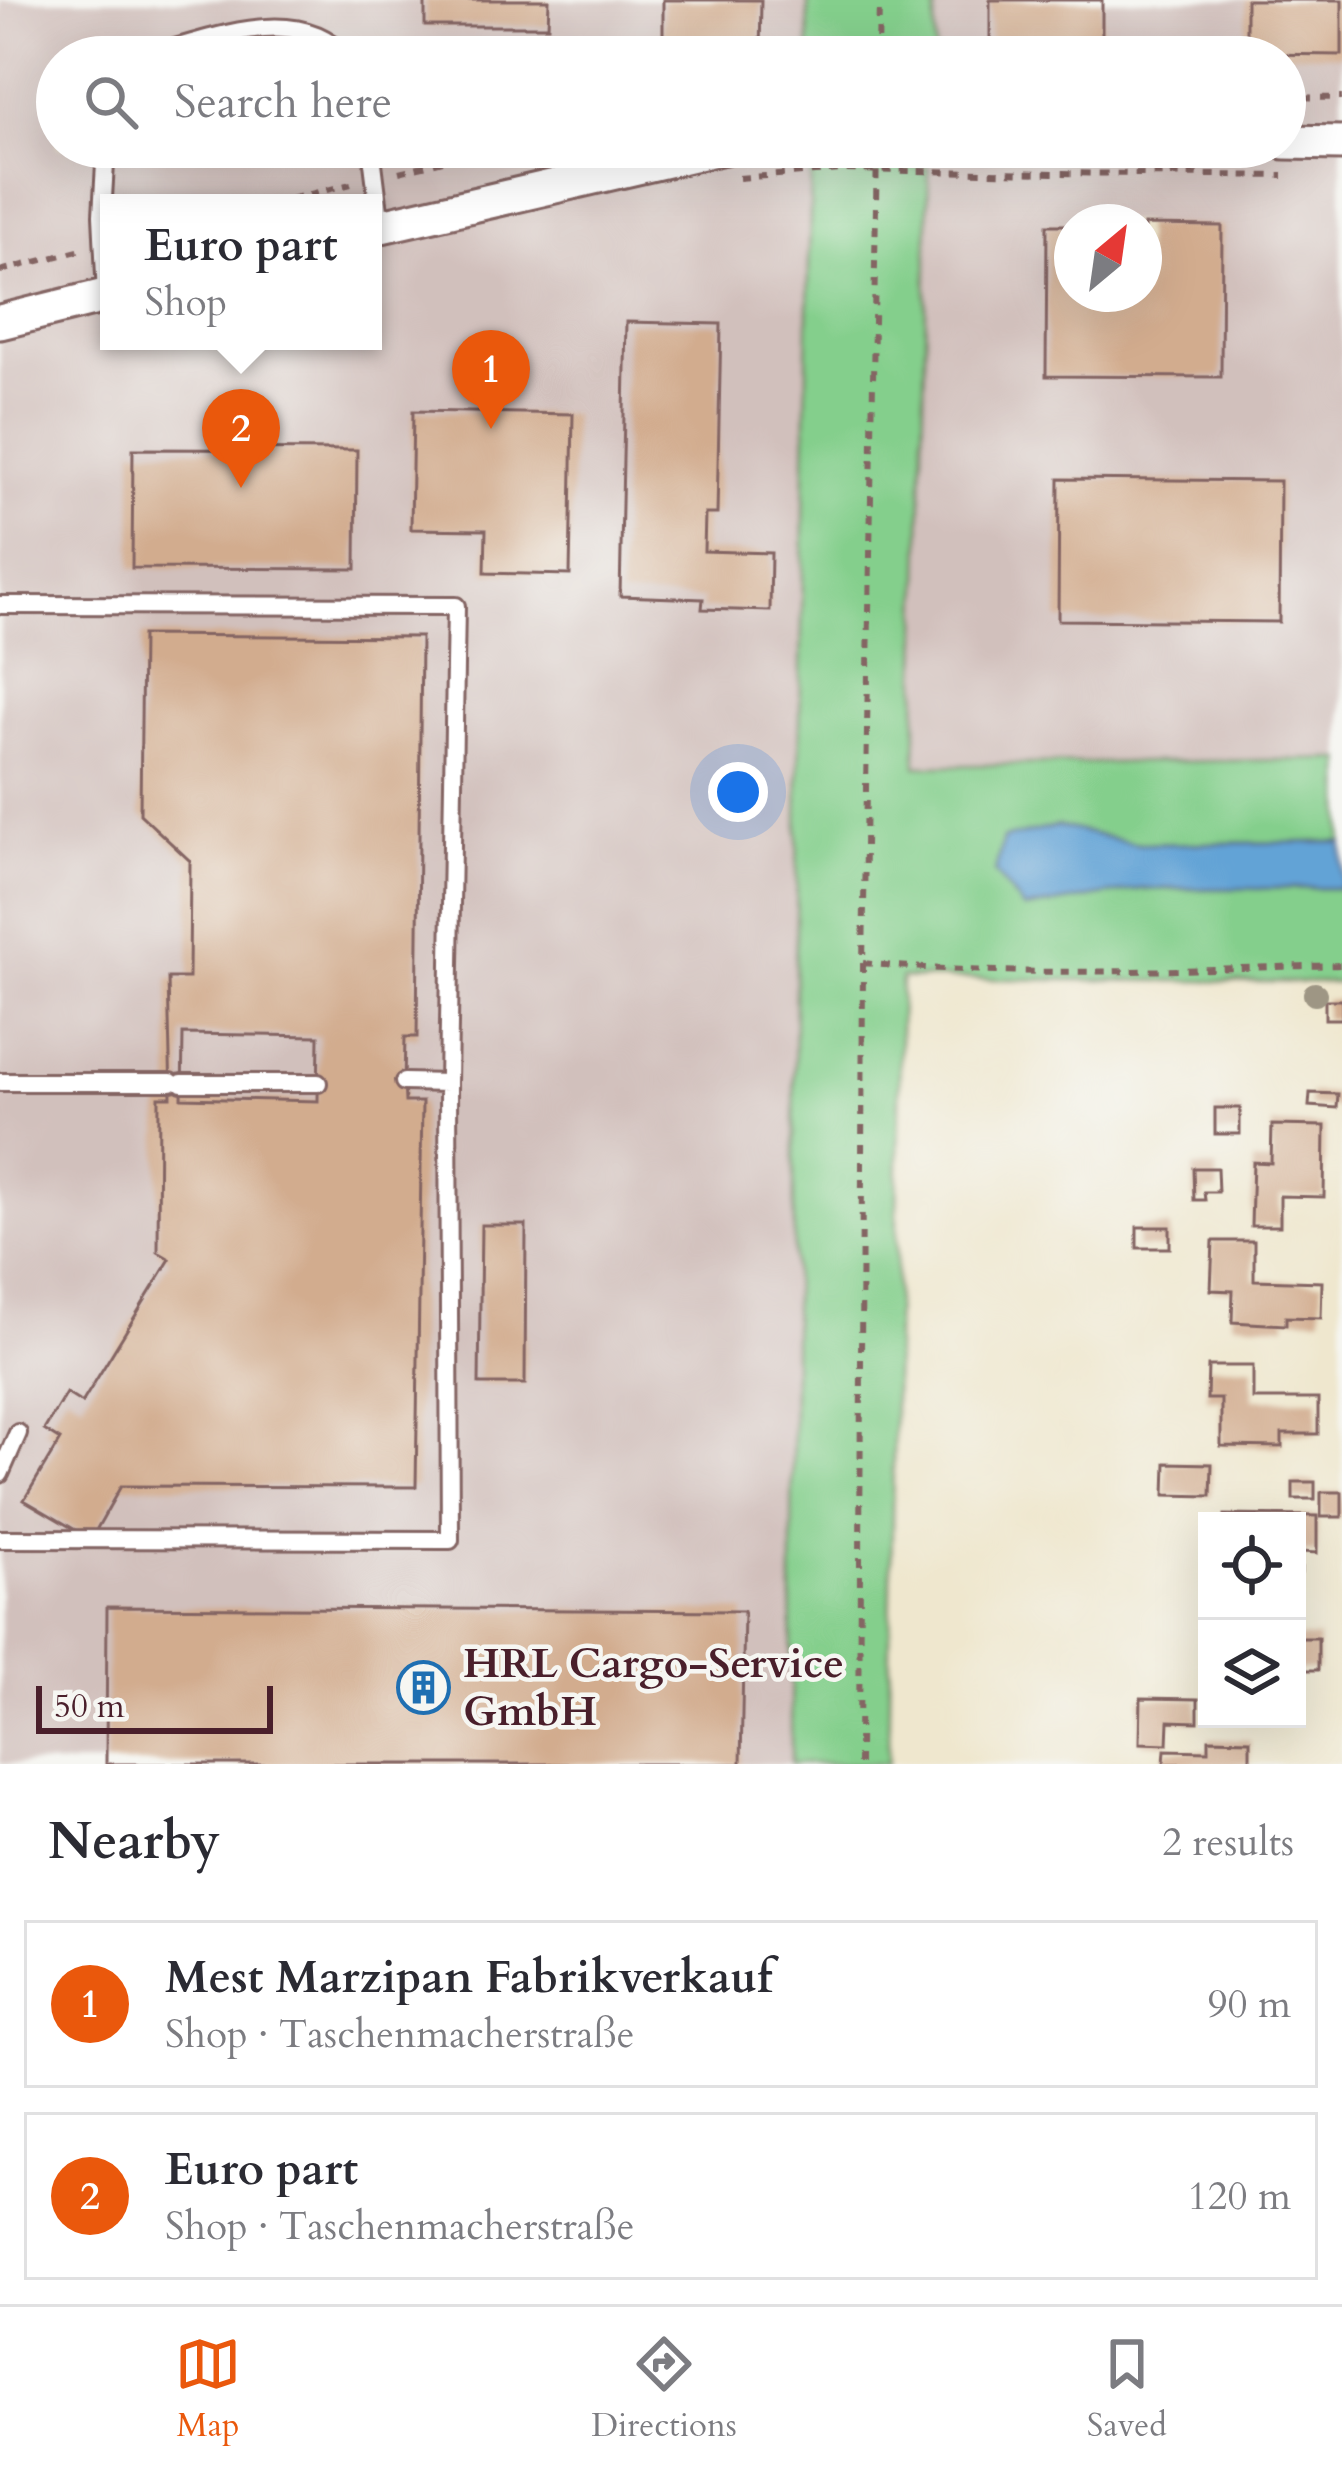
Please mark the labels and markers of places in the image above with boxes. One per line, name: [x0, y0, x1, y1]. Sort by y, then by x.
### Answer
pin: 1: [452, 330, 530, 429]
pin: 2: [202, 389, 280, 488]
place label: HRL Cargo-Service GmbH: [463, 1635, 844, 1740]
building icon: HRL Cargo-Service GmbH: [396, 1659, 452, 1715]

